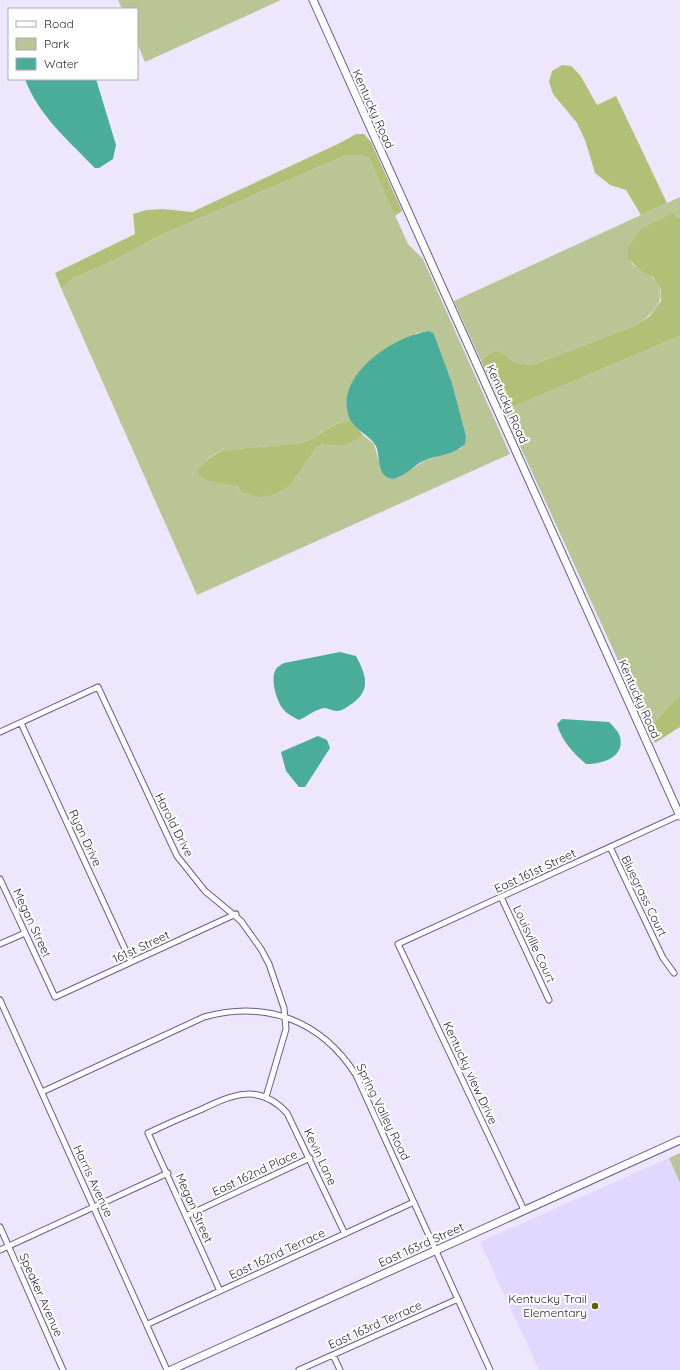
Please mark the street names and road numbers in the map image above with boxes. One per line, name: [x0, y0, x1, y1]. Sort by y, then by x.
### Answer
street label: Kentucky Road: [349, 67, 398, 151]
street label: Kentucky Road: [483, 362, 532, 446]
street label: Kentucky Road: [615, 657, 664, 741]
street label: Harold Drive: [152, 790, 197, 859]
street label: Ryan Drive: [66, 807, 105, 869]
street label: East 161st Street: [492, 845, 578, 896]
street label: Bluegrass Court: [618, 853, 671, 939]
street label: Megan Street: [10, 886, 55, 960]
street label: Louisville Court: [510, 903, 559, 985]
street label: 161st Street: [110, 927, 172, 966]
street label: Kentucky view Drive: [440, 1019, 501, 1127]
street label: Spring Valley Road: [353, 1061, 413, 1163]
street label: Kevin Lane: [301, 1126, 340, 1188]
street label: Harris Avenue: [70, 1142, 117, 1219]
street label: East 162nd Place: [210, 1146, 300, 1199]
street label: Megan Street: [172, 1171, 216, 1245]
street label: East 163rd Street: [376, 1219, 466, 1270]
street label: East 162nd Terrace: [226, 1225, 327, 1282]
street label: Speaker Avenue: [16, 1251, 67, 1339]
street label: East 163rd Terrace: [326, 1297, 424, 1352]

